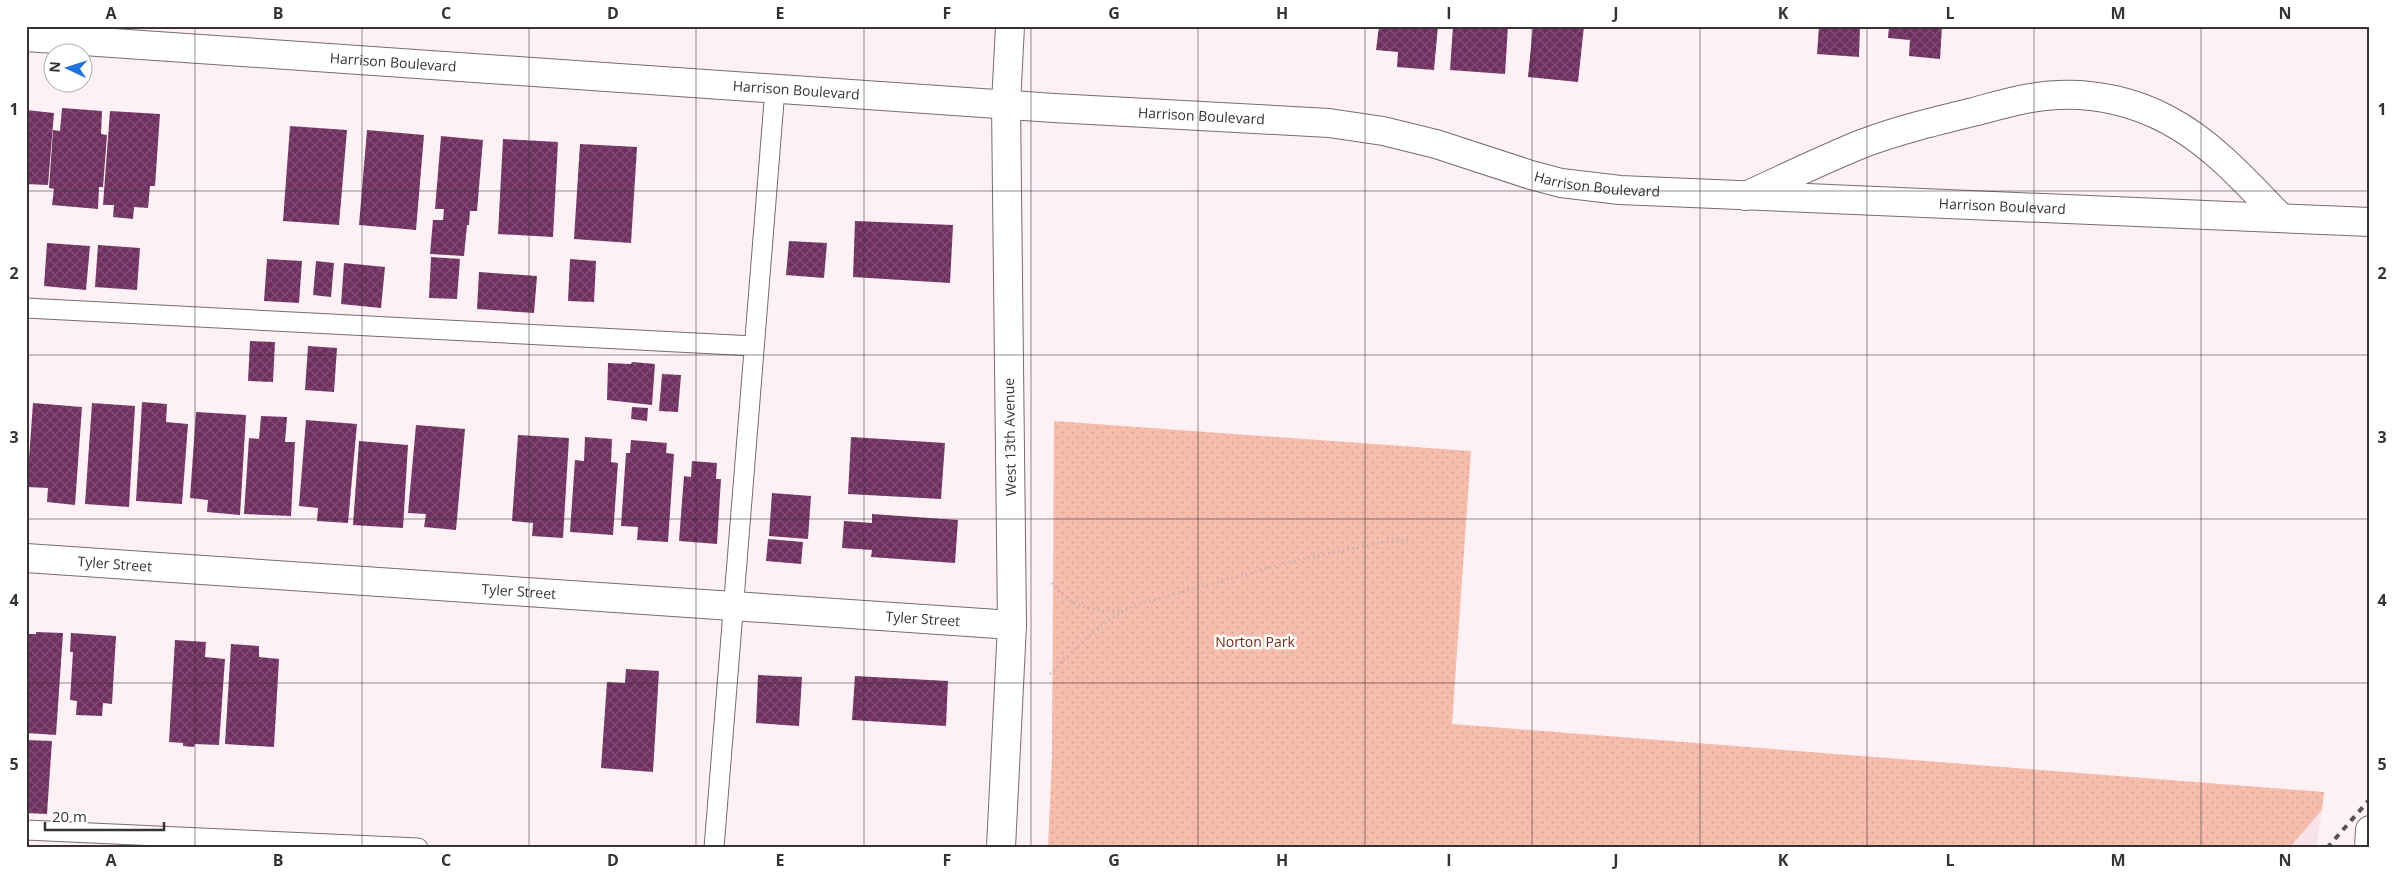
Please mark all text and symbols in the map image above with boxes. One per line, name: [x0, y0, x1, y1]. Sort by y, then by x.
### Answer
text: A: [105, 2, 117, 24]
text: B: [273, 2, 283, 24]
text: C: [441, 2, 451, 24]
text: D: [607, 2, 619, 24]
text: E: [776, 2, 785, 24]
text: F: [943, 2, 951, 24]
text: G: [1108, 2, 1120, 24]
text: H: [1276, 2, 1288, 24]
text: I: [1446, 2, 1452, 24]
text: J: [1611, 2, 1619, 24]
text: K: [1778, 2, 1789, 24]
text: L: [1945, 2, 1955, 24]
text: M: [2110, 2, 2126, 24]
text: N: [2278, 2, 2292, 24]
north arrow: [42, 42, 92, 92]
street label: Harrison Boulevard: [329, 48, 457, 76]
text: N: [45, 61, 64, 73]
street label: Harrison Boulevard: [732, 76, 860, 104]
text: 1: [9, 98, 19, 120]
text: 1: [2377, 98, 2387, 120]
street label: Harrison Boulevard: [1137, 103, 1265, 128]
street label: Harrison Boulevard: [1532, 166, 1660, 201]
street label: Harrison Boulevard: [1938, 194, 2066, 218]
text: 2: [9, 262, 19, 284]
text: 2: [2377, 262, 2387, 284]
street label: West 13th Avenue: [999, 378, 1020, 496]
text: 3: [9, 426, 19, 448]
text: 3: [2377, 426, 2387, 448]
street label: Tyler Street: [77, 552, 153, 576]
street label: Tyler Street: [481, 579, 557, 603]
text: 4: [9, 589, 19, 611]
text: 4: [2377, 589, 2387, 611]
street label: Tyler Street: [885, 606, 961, 630]
park label: Norton Park: [1215, 632, 1295, 651]
text: 5: [9, 753, 19, 775]
text: 5: [2377, 753, 2387, 775]
scale bar: [45, 799, 164, 831]
text: 20 m: [52, 806, 87, 826]
text: A: [105, 849, 117, 871]
text: B: [273, 849, 283, 871]
text: C: [441, 849, 451, 871]
text: D: [607, 849, 619, 871]
text: E: [776, 849, 785, 871]
text: F: [943, 849, 951, 871]
text: G: [1108, 849, 1120, 871]
text: H: [1276, 849, 1288, 871]
text: I: [1446, 849, 1452, 871]
text: J: [1611, 849, 1619, 871]
text: K: [1778, 849, 1789, 871]
text: L: [1945, 849, 1955, 871]
text: M: [2110, 849, 2126, 871]
text: N: [2278, 849, 2292, 871]

